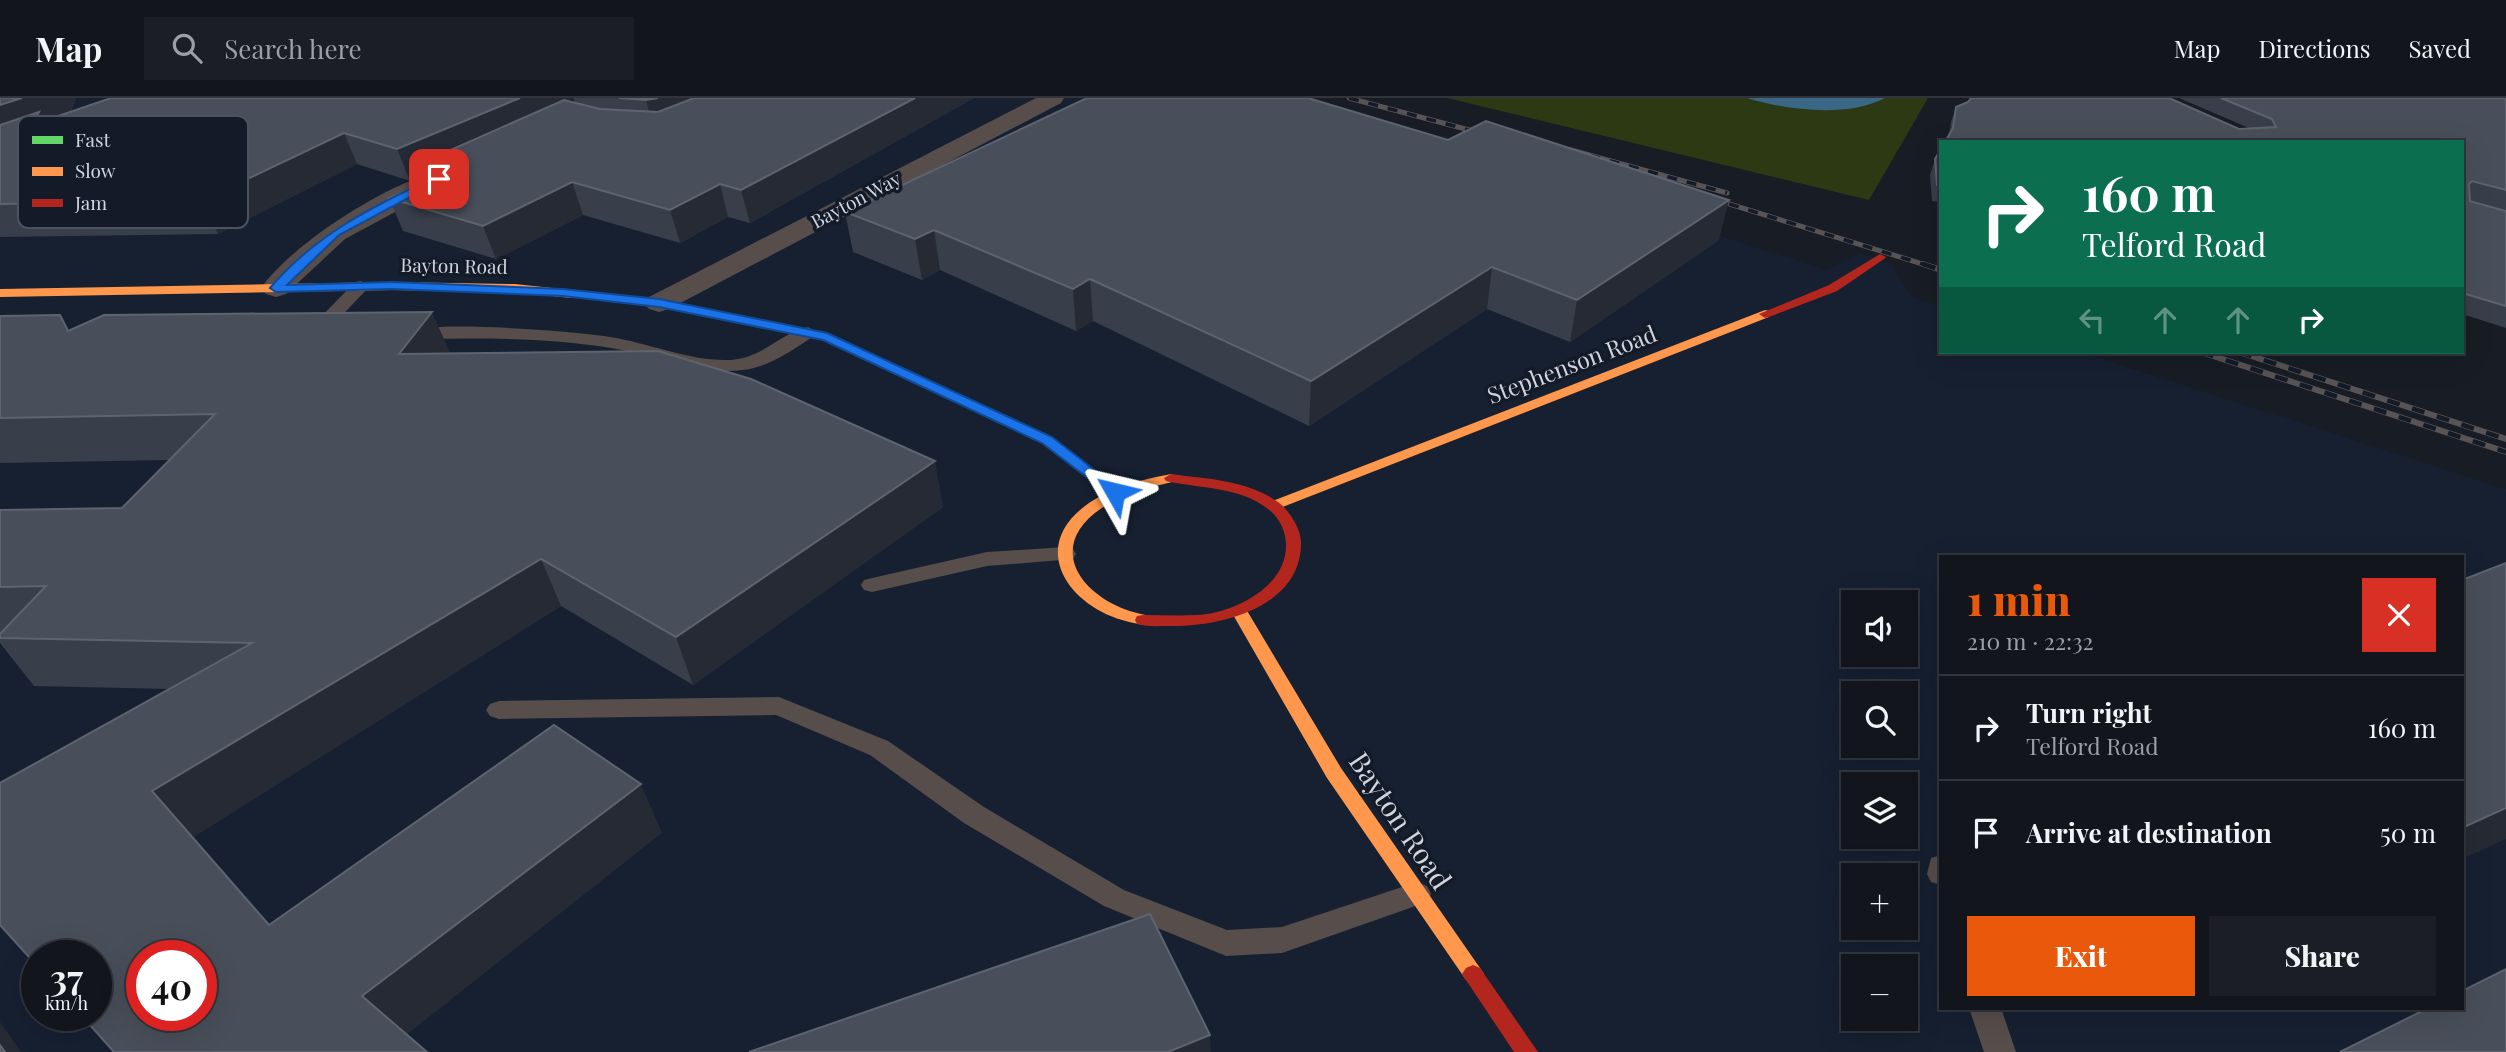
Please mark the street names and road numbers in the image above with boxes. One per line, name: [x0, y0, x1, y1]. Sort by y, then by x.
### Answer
street label: Bayton Way: [806, 164, 905, 234]
street label: Bayton Road: [400, 251, 508, 279]
street label: Stephenson Road: [1482, 317, 1661, 410]
street label: Bayton Road: [1342, 744, 1461, 896]

